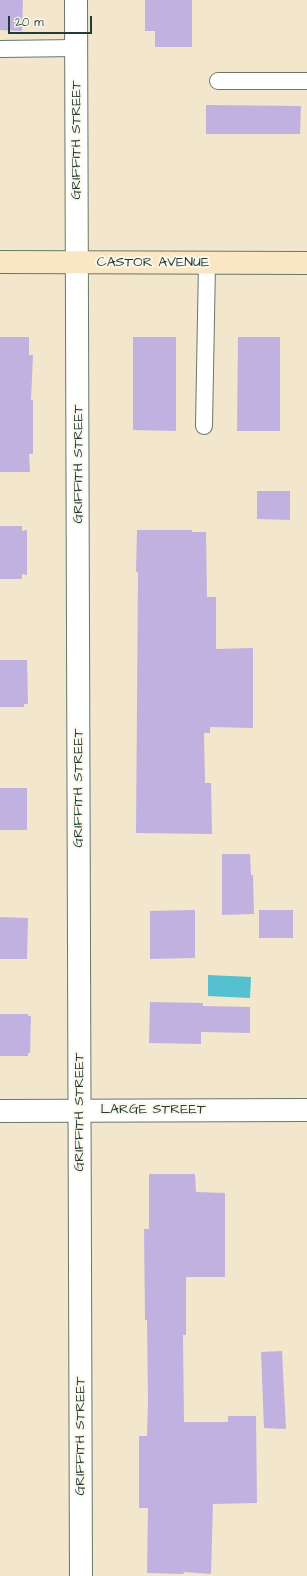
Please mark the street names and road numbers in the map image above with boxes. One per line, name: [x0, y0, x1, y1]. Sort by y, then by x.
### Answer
street label: GRIFFITH STREET: [69, 80, 85, 200]
street label: CASTOR AVENUE: [97, 255, 209, 271]
street label: GRIFFITH STREET: [71, 404, 87, 524]
street label: GRIFFITH STREET: [71, 728, 87, 848]
street label: GRIFFITH STREET: [72, 1052, 88, 1172]
street label: LARGE STREET: [100, 1102, 206, 1118]
street label: GRIFFITH STREET: [73, 1376, 89, 1496]

